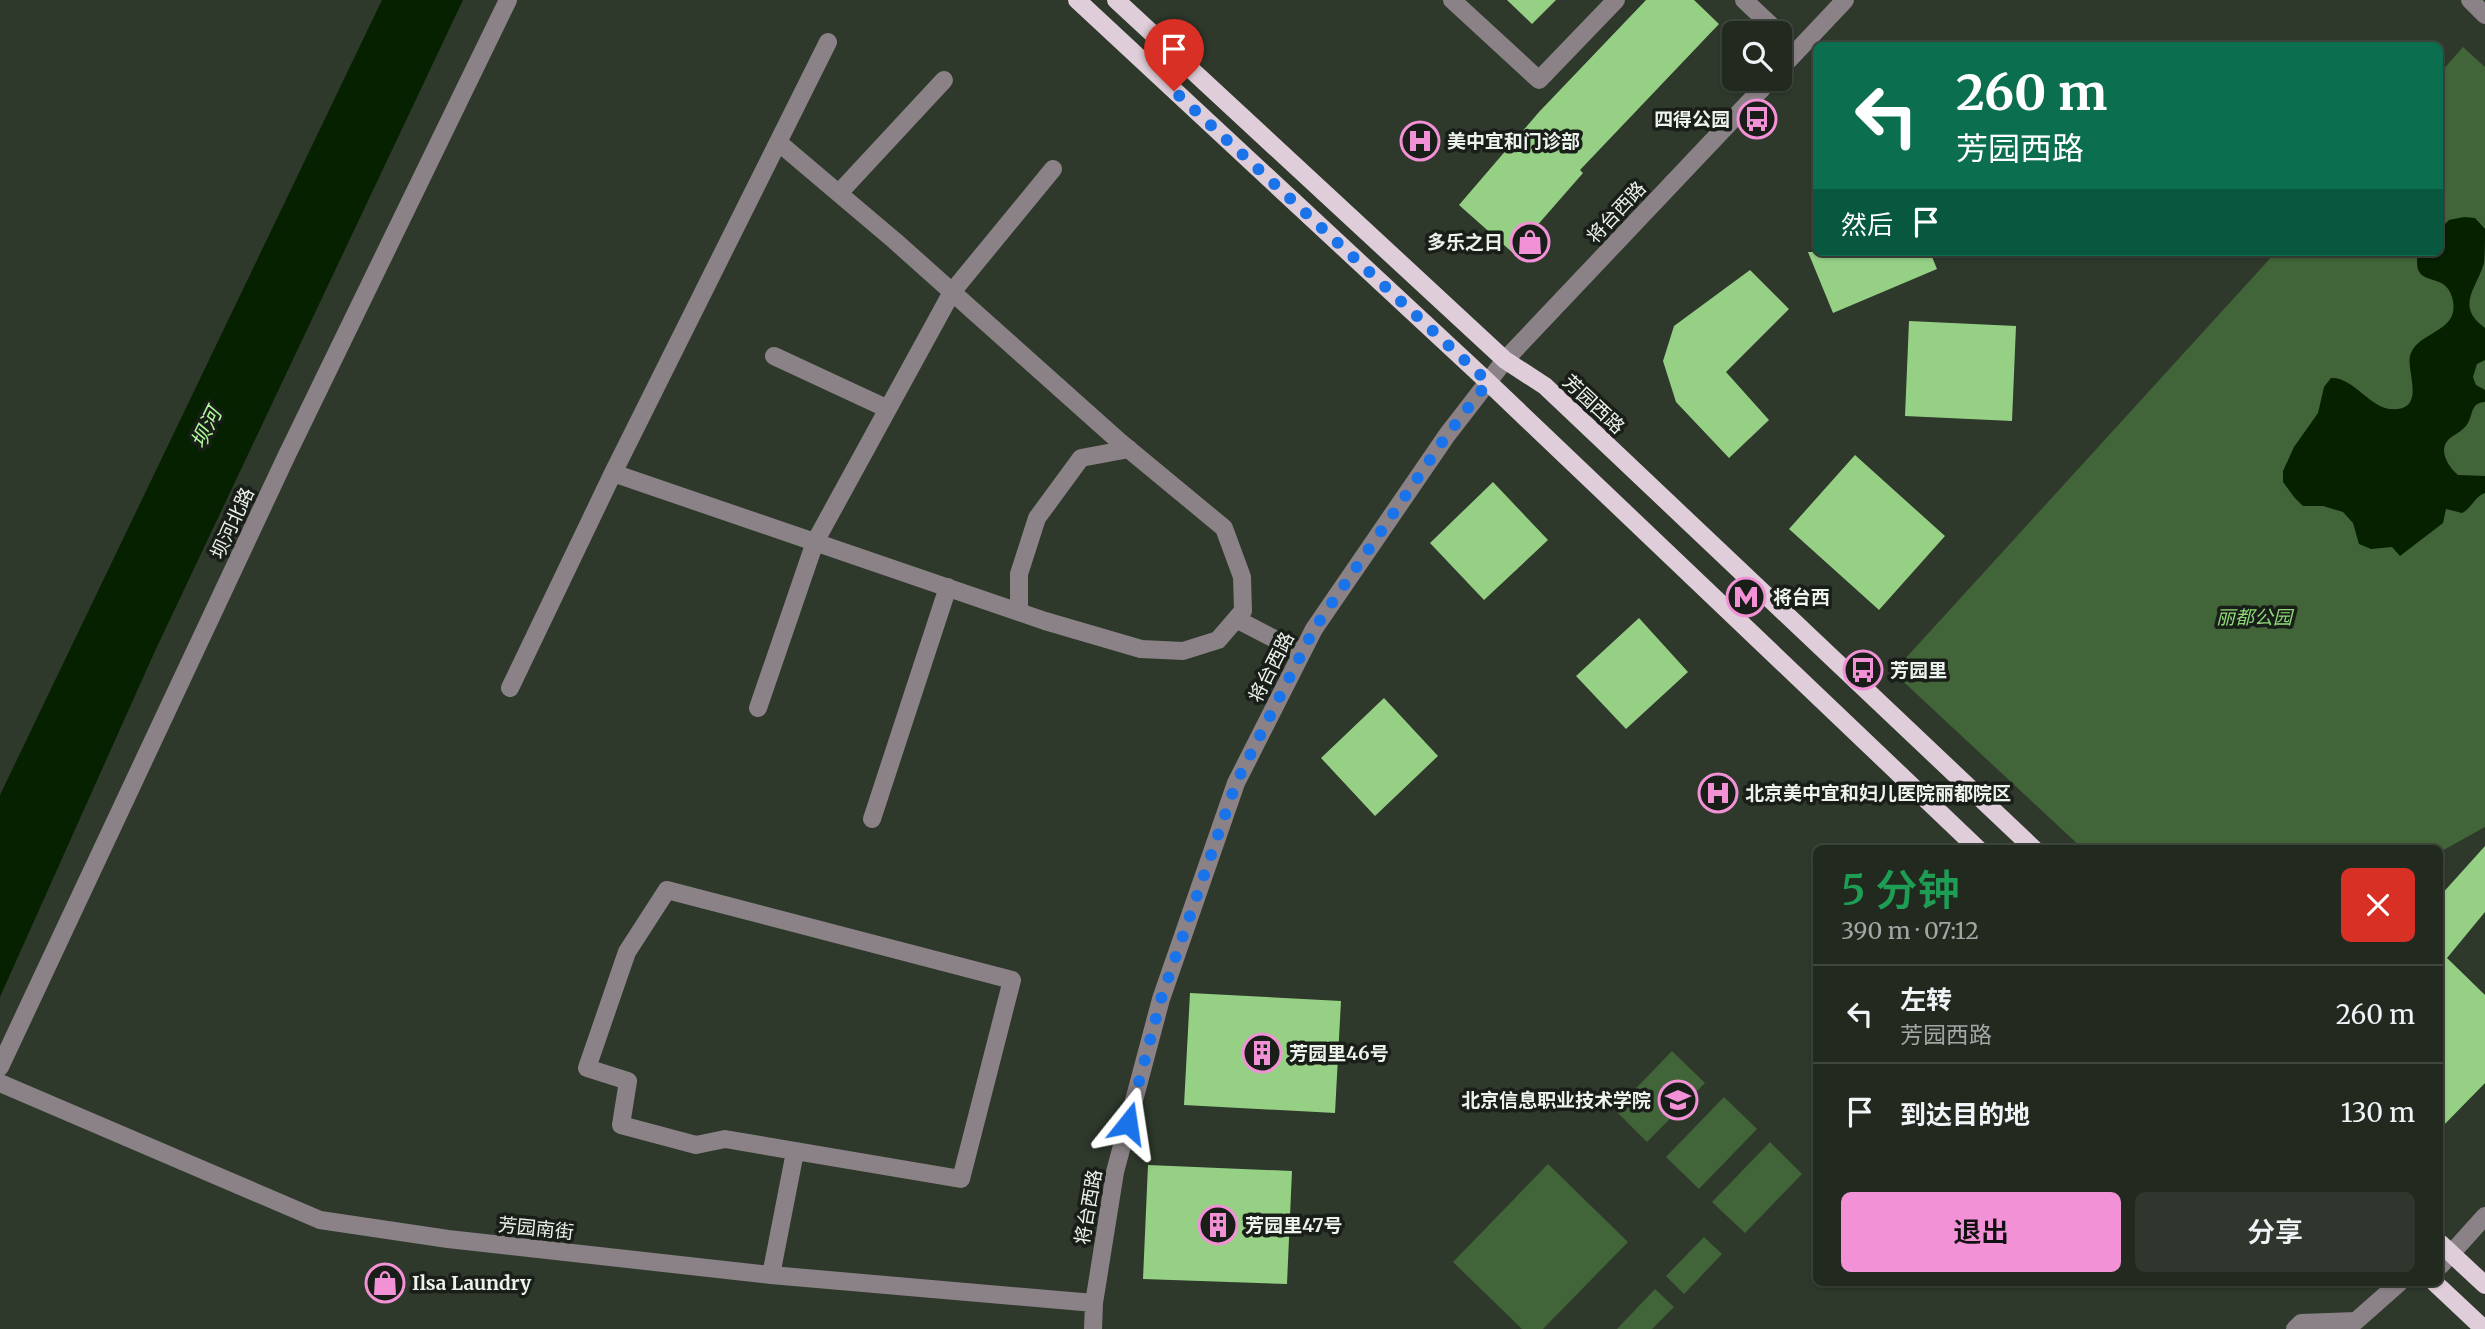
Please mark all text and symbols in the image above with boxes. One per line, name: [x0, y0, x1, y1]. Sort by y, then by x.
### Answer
pin: [1144, 19, 1204, 91]
map controls: [1722, 21, 1792, 91]
button: search: [1722, 21, 1792, 91]
icon: arrive: [1155, 30, 1193, 68]
text: 260 m: [1956, 62, 2107, 123]
icon: left: [1841, 70, 1932, 161]
bus stop icon: 四得公园: [1736, 98, 1778, 140]
place label: 四得公园: [1654, 107, 1730, 131]
hospital icon: 美中宜和门诊部: [1399, 120, 1441, 162]
place label: 美中宜和门诊部: [1447, 129, 1580, 153]
text: 芳园西路: [1956, 129, 2084, 169]
street label: 将台西路: [1581, 176, 1651, 248]
icon: arrive: [1907, 203, 1945, 241]
text: 然后: [1841, 208, 1893, 241]
shop icon: 多乐之日: [1509, 221, 1551, 263]
place label: 多乐之日: [1427, 230, 1503, 254]
street label: 芳园西路: [1558, 369, 1630, 439]
water label: 坝河: [185, 400, 229, 453]
street label: 坝河北路: [205, 483, 259, 563]
metro station icon: 将台西: [1725, 576, 1767, 618]
place label: 将台西: [1773, 585, 1830, 609]
park label: 丽都公园: [2216, 605, 2295, 629]
street label: 将台西路: [1243, 628, 1299, 706]
bus stop icon: 芳园里: [1842, 649, 1884, 691]
place label: 芳园里: [1890, 658, 1947, 682]
hospital icon: 北京美中宜和妇儿医院丽都院区: [1697, 772, 1739, 814]
place label: 北京美中宜和妇儿医院丽都院区: [1745, 781, 2011, 805]
text: 5 分钟: [1841, 864, 1960, 916]
button: close: [2341, 868, 2415, 942]
text: 390 m · 07:12: [1841, 916, 1979, 945]
text: 左转: [1900, 983, 1952, 1016]
icon: left: [1841, 995, 1879, 1033]
text: 260 m: [2336, 998, 2415, 1031]
text: 芳园西路: [1900, 1020, 1992, 1049]
building icon: 芳园里46号: [1241, 1032, 1283, 1074]
place label: 芳园里46号: [1289, 1041, 1389, 1065]
school or university icon: 北京信息职业技术学院: [1657, 1079, 1699, 1121]
position arrow: [1091, 1086, 1165, 1160]
place label: 北京信息职业技术学院: [1461, 1088, 1651, 1112]
icon: arrive: [1841, 1093, 1879, 1131]
text: 130 m: [2341, 1096, 2415, 1129]
text: 到达目的地: [1900, 1098, 2030, 1131]
street label: 将台西路: [1070, 1167, 1106, 1247]
button: 退出: [1841, 1192, 2121, 1272]
button: 分享: [2135, 1192, 2415, 1272]
building icon: 芳园里47号: [1197, 1204, 1239, 1246]
street label: 芳园南街: [497, 1212, 575, 1244]
place label: 芳园里47号: [1245, 1213, 1343, 1237]
shop icon: Ilsa Laundry: [364, 1262, 406, 1304]
place label: Ilsa Laundry: [412, 1271, 532, 1295]

